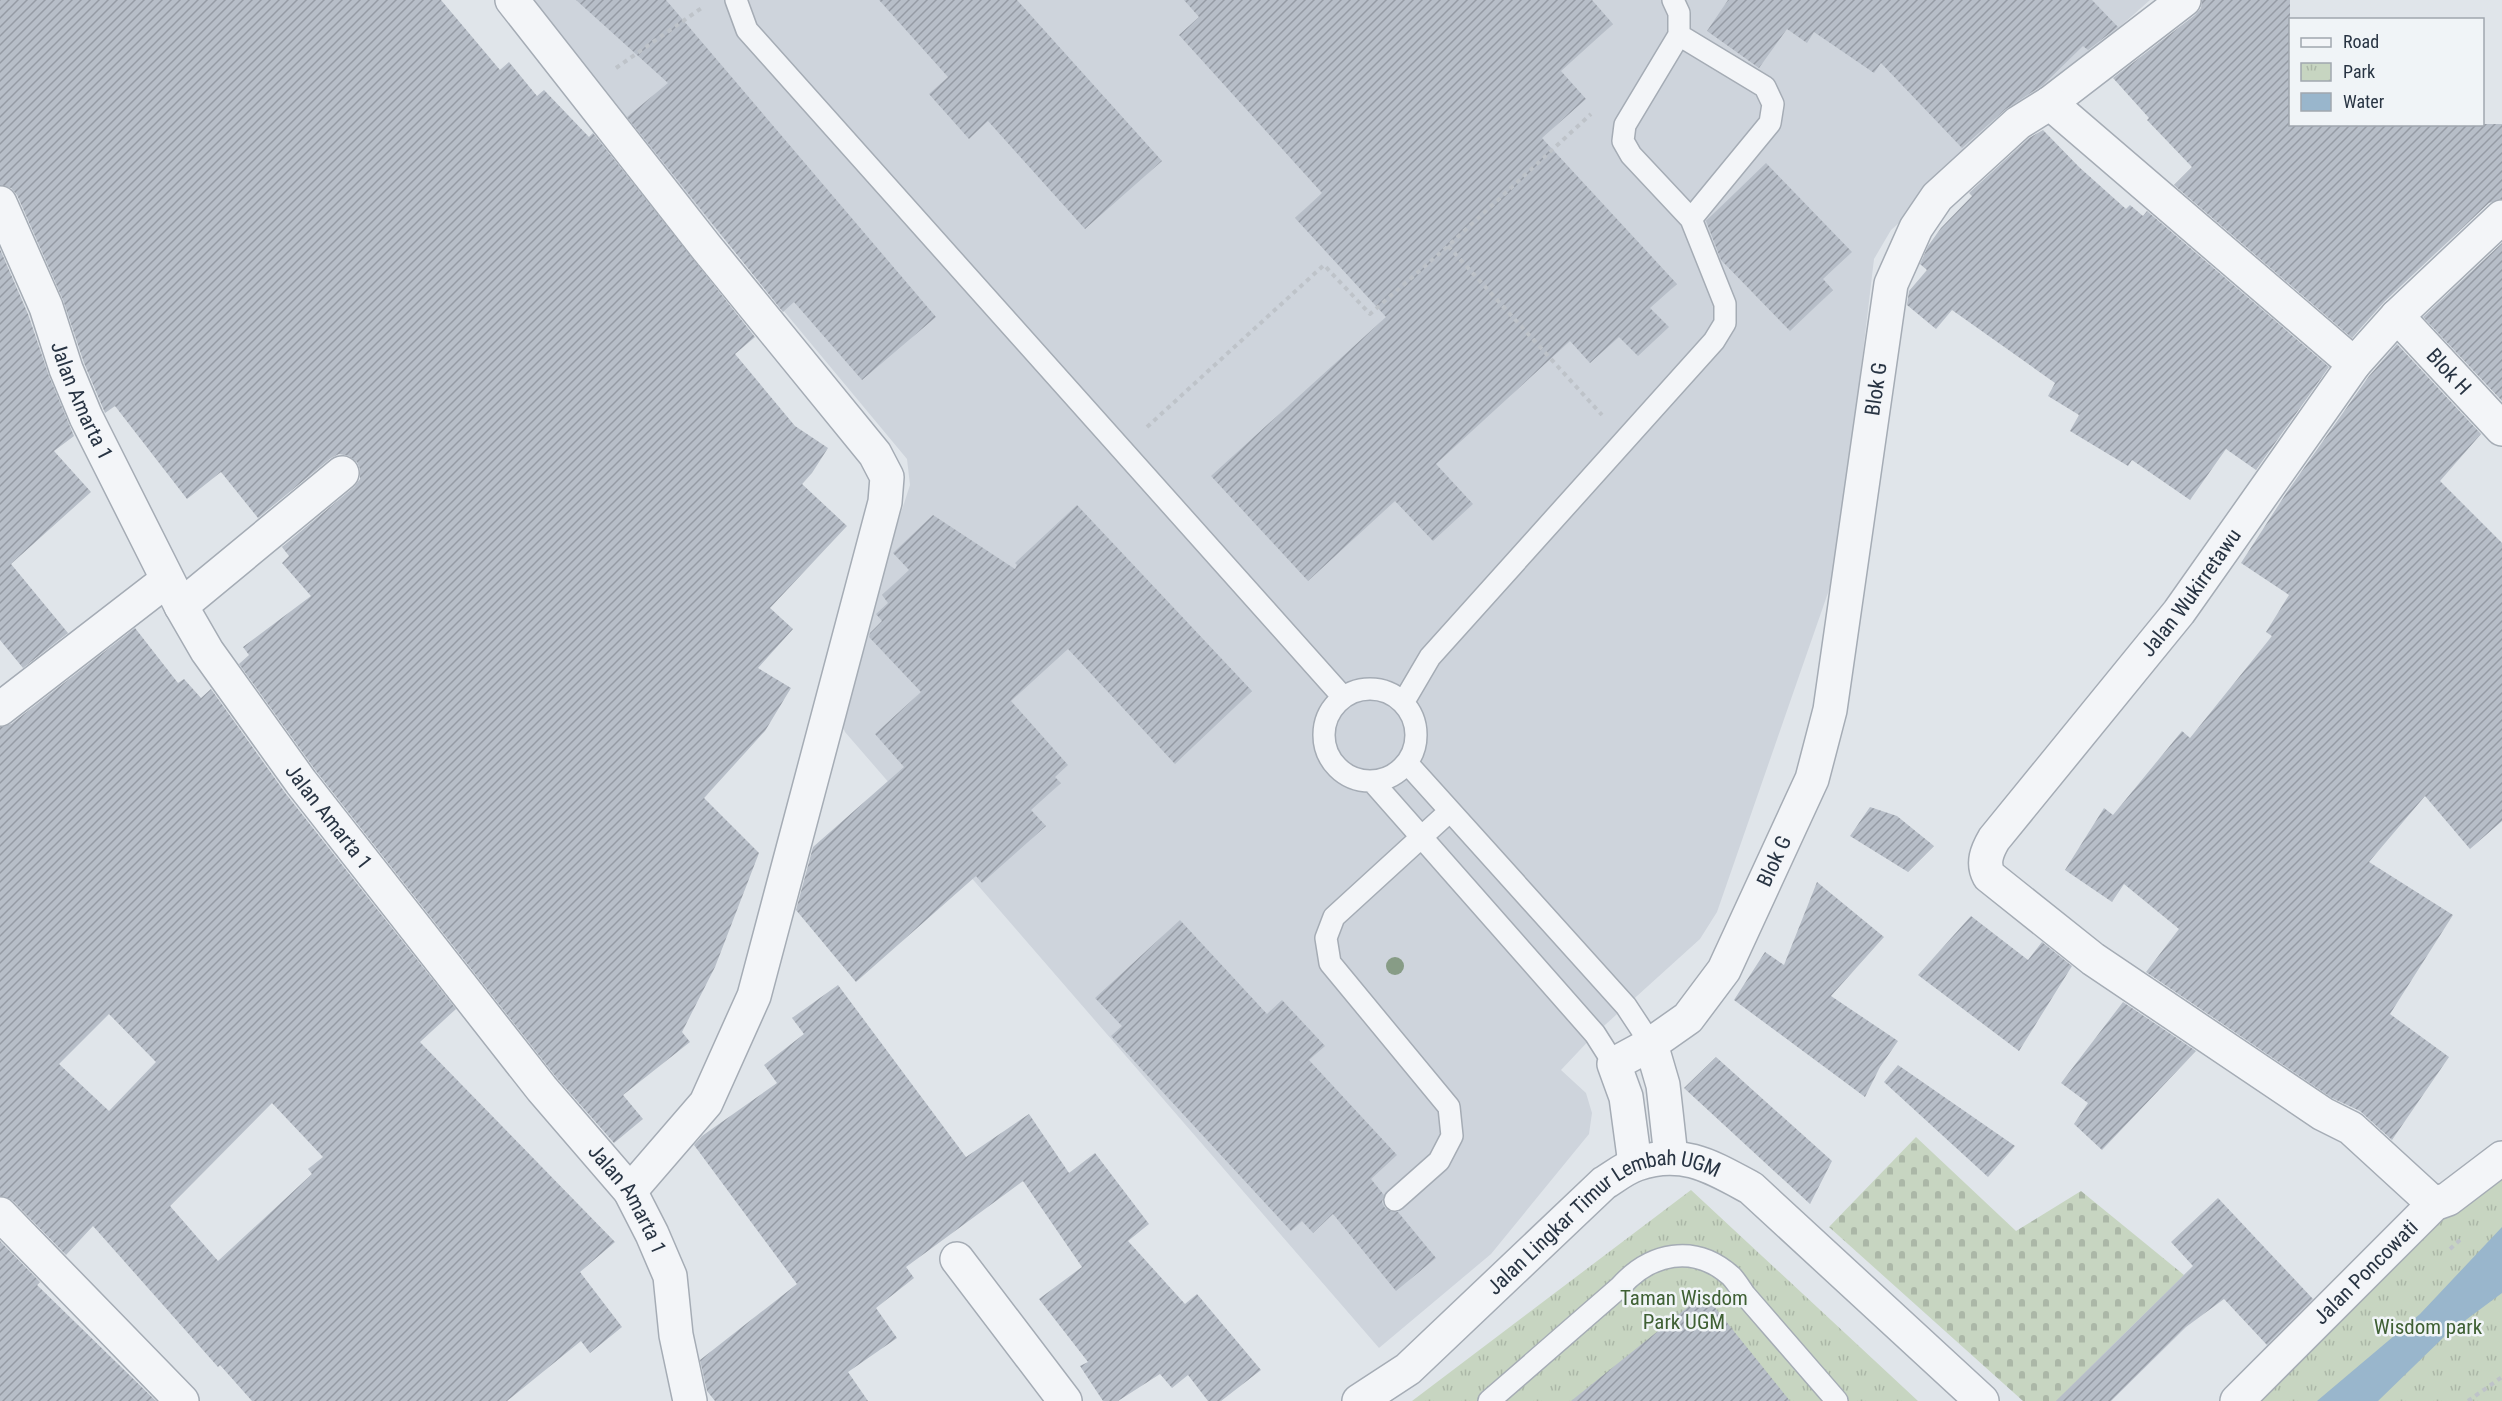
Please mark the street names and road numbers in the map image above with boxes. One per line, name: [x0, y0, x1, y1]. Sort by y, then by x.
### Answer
street label: Jalan Amarta 1: [46, 339, 118, 464]
street label: Blok H: [2422, 344, 2476, 400]
street label: Blok G: [1860, 361, 1892, 417]
street label: Jalan Wukirretawu: [2136, 524, 2246, 661]
street label: Jalan Amarta 1: [280, 760, 377, 874]
street label: Blok G: [1752, 832, 1796, 890]
street label: Jalan Amarta 1: [583, 1139, 671, 1257]
street label: Jalan Lingkar Timur Lembah UGM: [1482, 1146, 1724, 1300]
street label: Jalan Poncowati: [2309, 1215, 2423, 1329]

